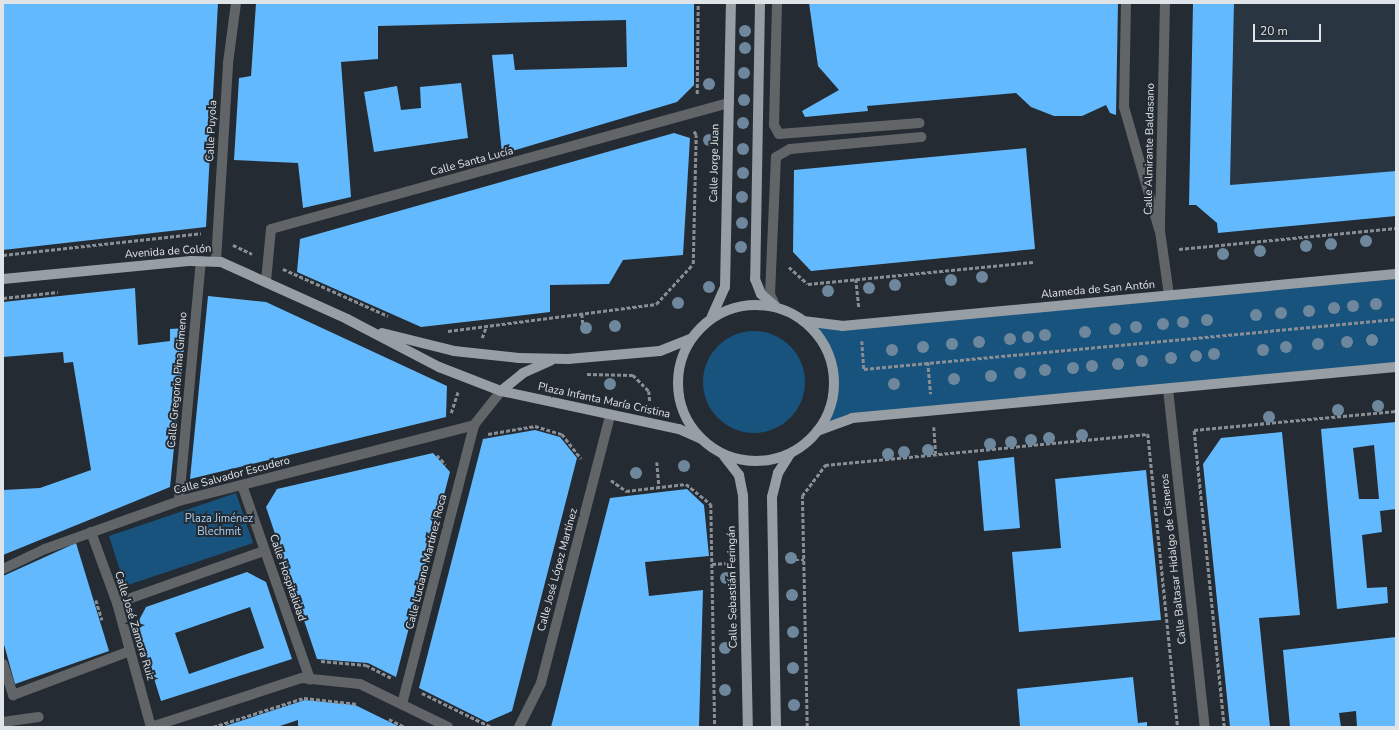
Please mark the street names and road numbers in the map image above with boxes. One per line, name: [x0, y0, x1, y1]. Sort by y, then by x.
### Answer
street label: Calle Almirante Baldasano: [1142, 83, 1158, 215]
street label: Calle Puyola: [204, 100, 220, 162]
street label: Calle Jorge Juan: [708, 124, 722, 202]
street label: Calle Santa Lucía: [429, 145, 515, 179]
street label: Avenida de Colón: [124, 242, 212, 262]
street label: Alameda de San Antón: [1040, 278, 1156, 302]
street label: Calle Gregorio Pina Gimeno: [165, 311, 191, 449]
street label: Plaza Infanta María Cristina: [537, 381, 671, 421]
street label: Calle Salvador Escudero: [172, 454, 292, 498]
street label: Calle Baltasar Hidalgo de Cisneros: [1158, 473, 1190, 645]
street label: Calle Luciano Martínez Roca: [404, 493, 450, 631]
street label: Calle José López Martínez: [535, 507, 581, 633]
street label: Calle Sebastián Feringán: [725, 526, 741, 648]
street label: Calle Hospitalidad: [266, 533, 308, 623]
street label: Calle José Zamora Ruiz: [111, 570, 157, 682]

